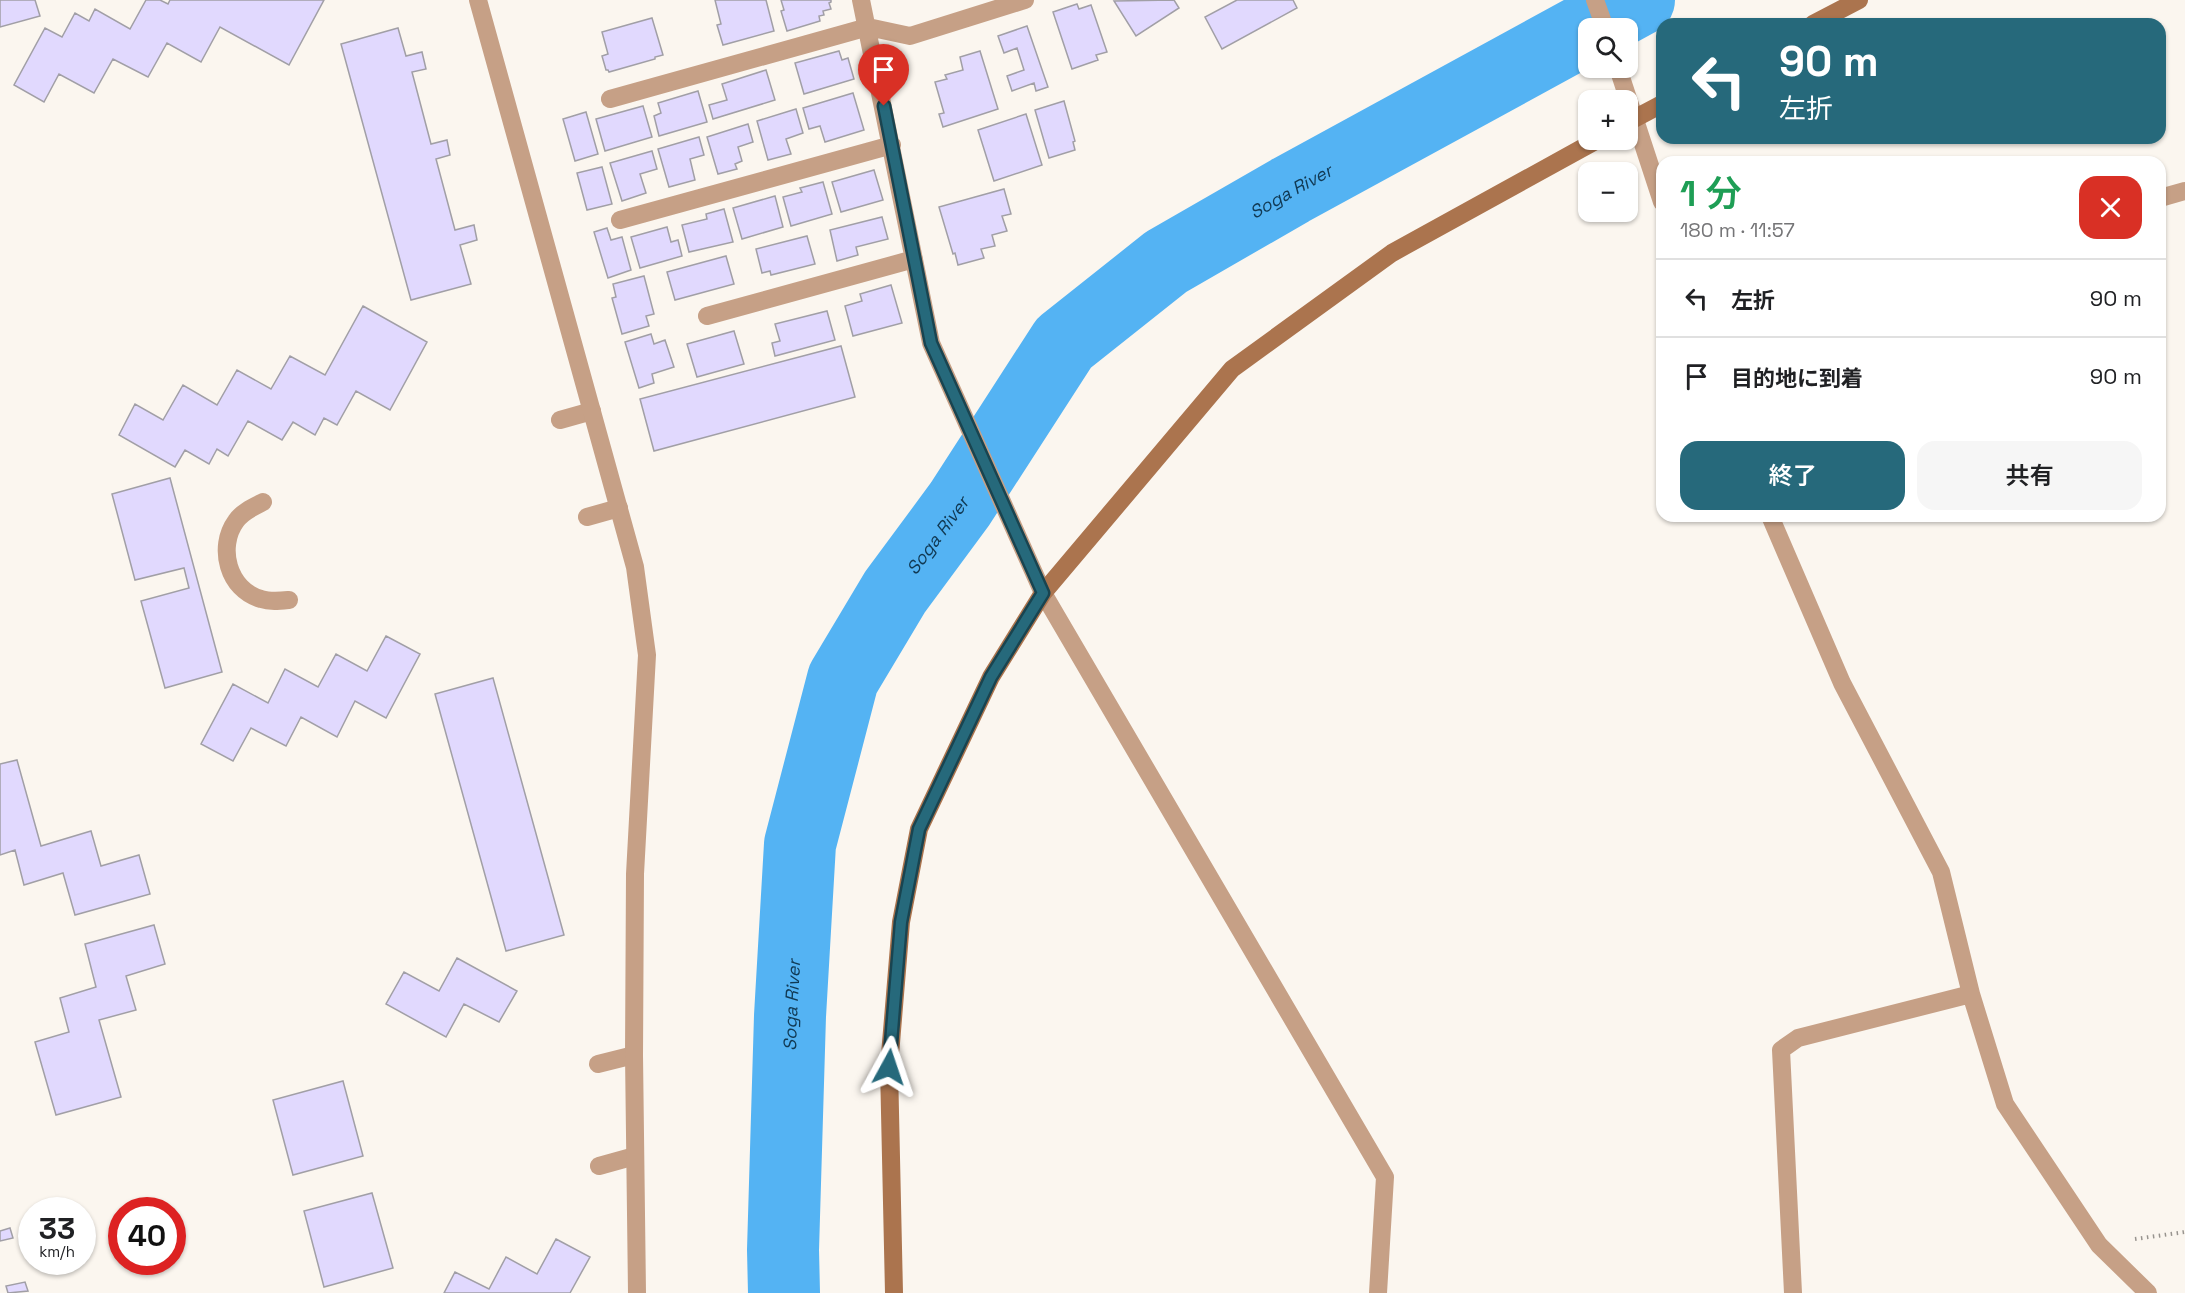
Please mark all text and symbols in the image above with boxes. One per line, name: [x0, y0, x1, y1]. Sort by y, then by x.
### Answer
map controls: [1578, 18, 1638, 222]
button: search: [1578, 18, 1638, 78]
text: 90 m: [1779, 35, 1879, 88]
icon: left: [1680, 42, 1758, 120]
pin: [858, 44, 909, 106]
icon: arrive: [867, 53, 900, 86]
button: +: [1578, 90, 1638, 150]
text: 左折: [1779, 91, 1833, 126]
water label: Soga River: [1245, 157, 1338, 223]
button: −: [1578, 162, 1638, 222]
text: 1 分: [1680, 171, 1741, 217]
button: close: [2079, 176, 2142, 239]
text: 180 m · 11:57: [1680, 217, 1795, 243]
icon: left: [1680, 282, 1713, 315]
text: 90 m: [2090, 284, 2142, 312]
text: 左折: [1731, 286, 1775, 314]
icon: arrive: [1680, 360, 1713, 393]
text: 90 m: [2090, 362, 2142, 390]
text: 目的地に到着: [1731, 364, 1863, 392]
button: 終了: [1680, 441, 1905, 510]
button: 共有: [1917, 441, 2142, 510]
water label: Soga River: [901, 490, 975, 579]
water label: Soga River: [777, 957, 805, 1051]
position arrow: [857, 1035, 921, 1099]
speed limit sign: 40: [108, 1197, 186, 1275]
text: 33: [39, 1209, 75, 1248]
text: km/h: [39, 1242, 75, 1261]

